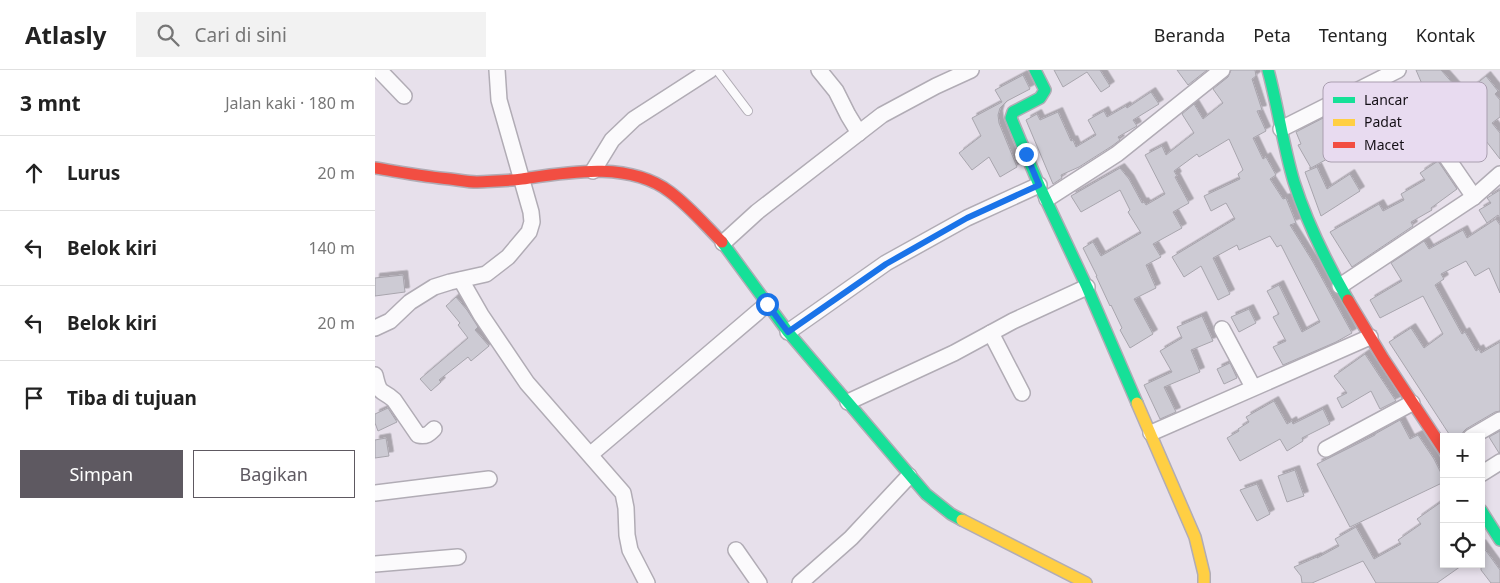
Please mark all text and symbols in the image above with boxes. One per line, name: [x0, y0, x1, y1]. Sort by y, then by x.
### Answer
search box: [136, 12, 486, 57]
text: Atlasly: [25, 18, 106, 51]
icon: search: [154, 21, 182, 49]
text: Cari di sini: [194, 22, 287, 48]
text: Beranda: [1154, 23, 1225, 47]
text: Peta: [1253, 23, 1291, 47]
text: Tentang: [1319, 23, 1388, 47]
text: Kontak: [1416, 23, 1475, 47]
legend: [1323, 82, 1487, 162]
text: 3 mnt: [20, 89, 81, 117]
text: Lancar: [1364, 90, 1408, 109]
text: Jalan kaki · 180 m: [225, 92, 355, 114]
text: Padat: [1364, 112, 1402, 131]
text: Macet: [1364, 135, 1404, 154]
route end: [1015, 143, 1038, 166]
icon: ahead: [20, 159, 48, 187]
text: Lurus: [67, 160, 120, 186]
text: 20 m: [318, 162, 355, 184]
icon: left: [20, 234, 48, 262]
text: Belok kiri: [67, 235, 157, 261]
text: 140 m: [308, 237, 355, 259]
route start: [756, 293, 779, 316]
icon: left: [20, 309, 48, 337]
text: Belok kiri: [67, 310, 157, 336]
text: 20 m: [318, 312, 355, 334]
icon: arrive: [20, 384, 48, 412]
text: Tiba di tujuan: [67, 385, 197, 411]
map controls: [1440, 433, 1485, 568]
button: +: [1440, 433, 1485, 478]
button: Simpan: [20, 450, 183, 498]
button: Bagikan: [193, 450, 355, 498]
button: −: [1440, 478, 1485, 523]
button: locate: [1440, 523, 1485, 568]

